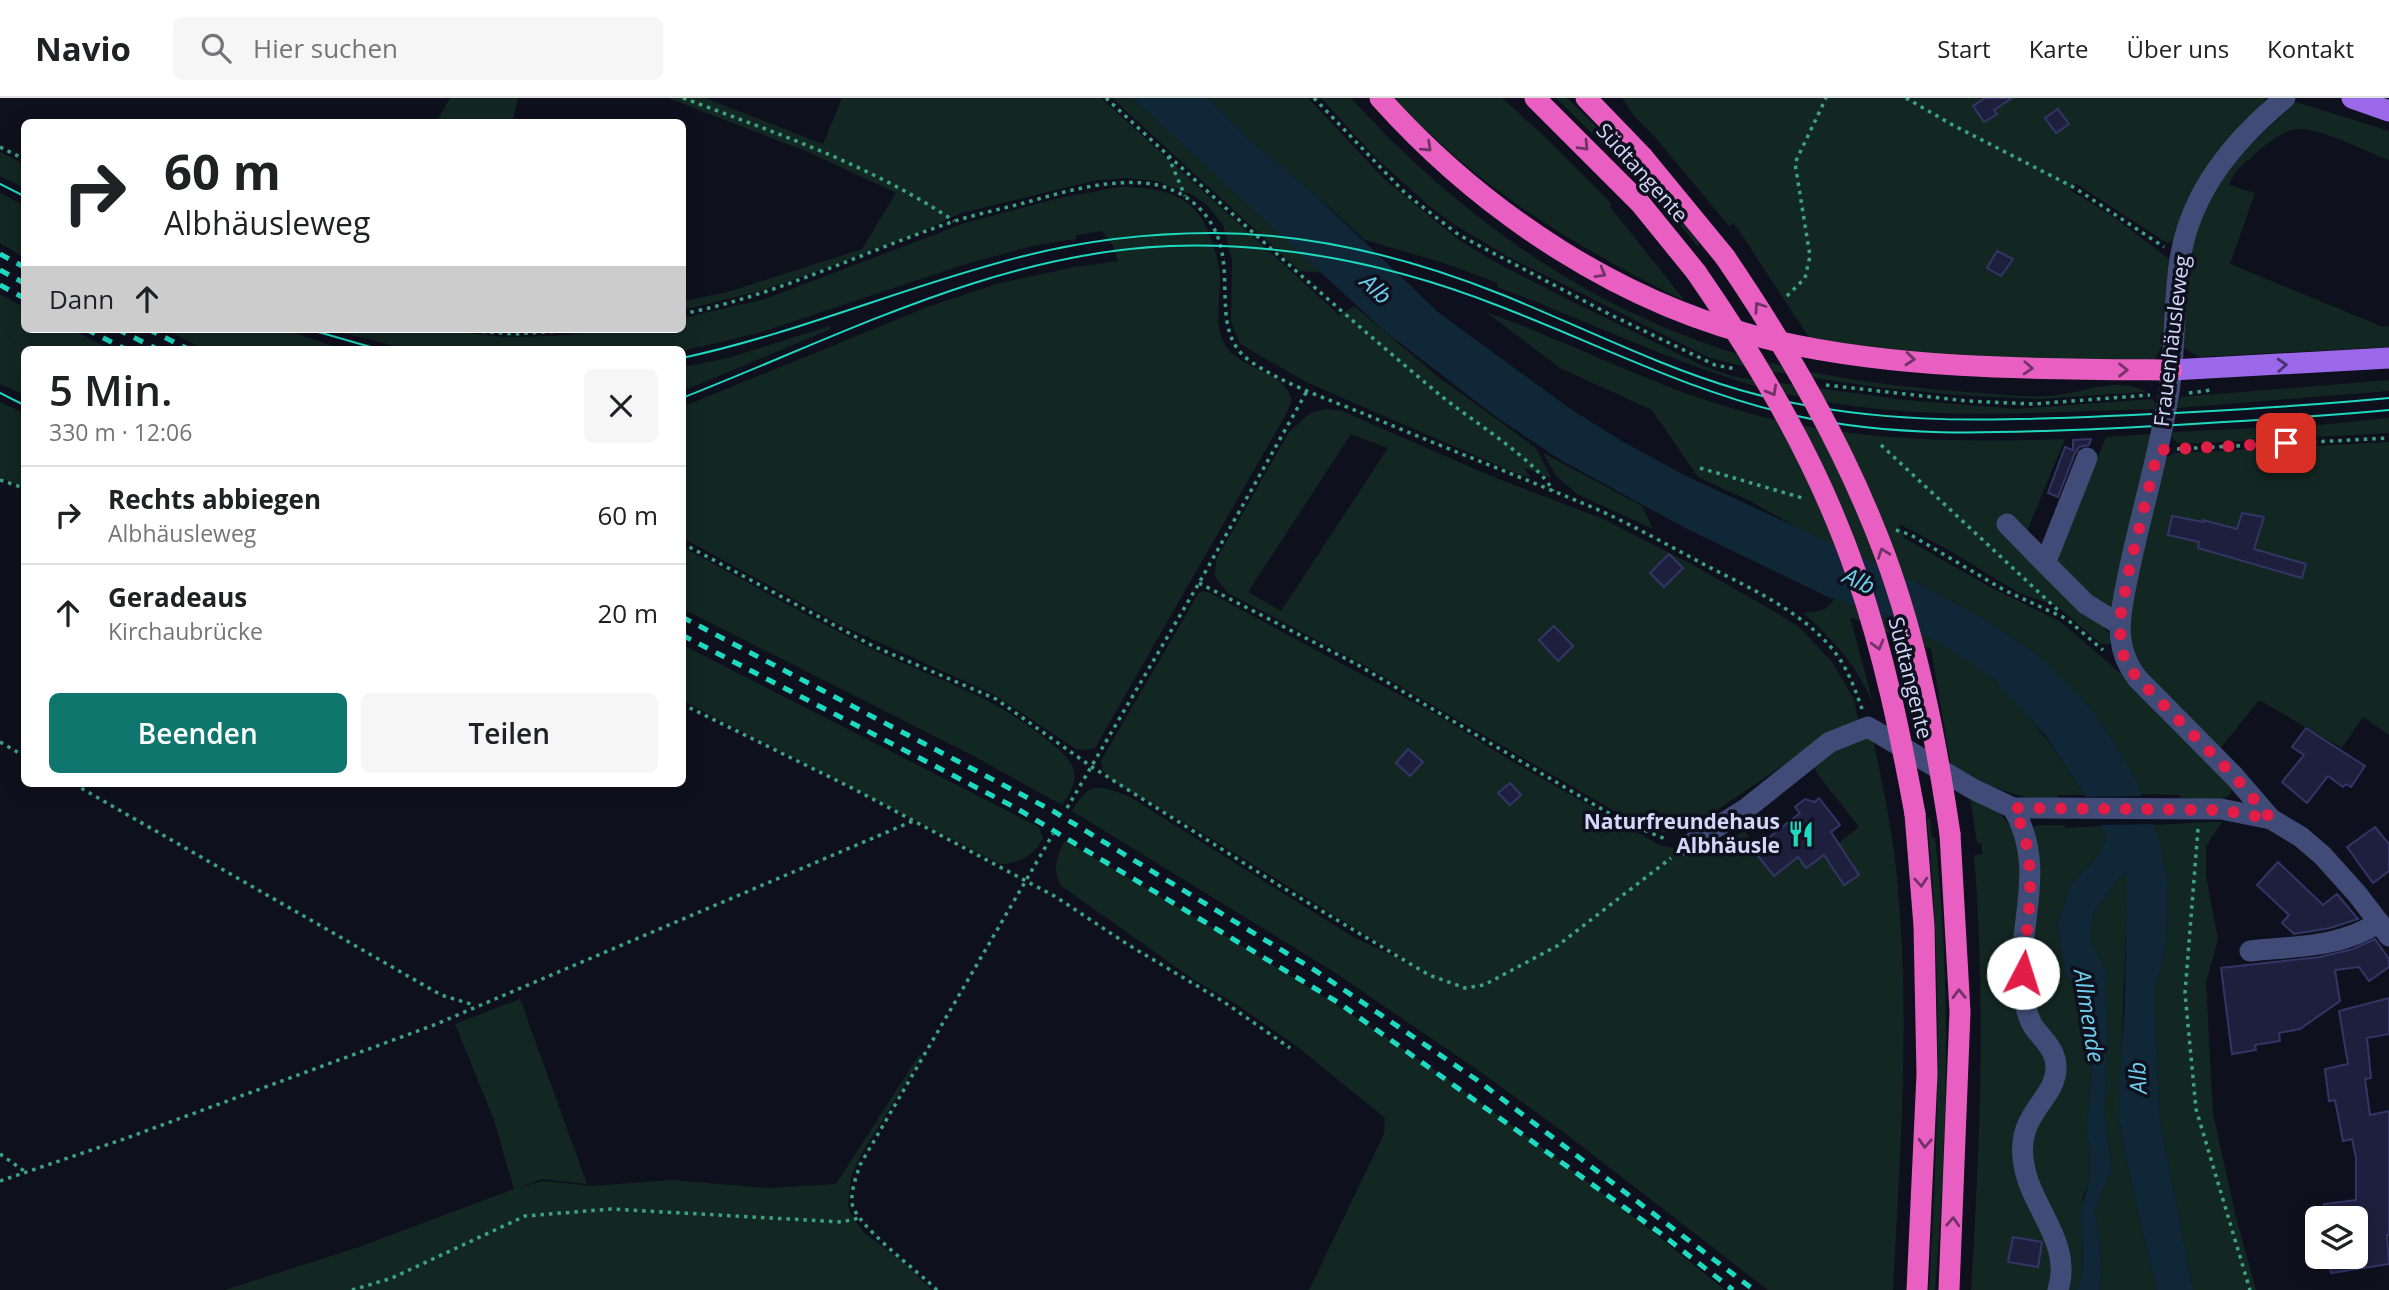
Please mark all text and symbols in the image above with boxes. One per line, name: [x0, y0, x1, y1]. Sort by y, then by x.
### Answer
search box: [173, 17, 663, 80]
text: Navio: [35, 26, 131, 71]
icon: search: [197, 29, 235, 67]
text: Hier suchen: [253, 30, 398, 66]
text: Start: [1937, 32, 1991, 65]
text: Karte: [2029, 32, 2089, 65]
text: Über uns: [2127, 32, 2229, 65]
text: Kontakt: [2267, 32, 2354, 65]
street label: Südtangente: [1591, 117, 1695, 228]
one-way arrow: [1576, 137, 1589, 150]
text: 60 m: [164, 138, 281, 204]
one-way arrow: [1419, 138, 1432, 151]
icon: right: [49, 147, 140, 238]
text: Albhäusleweg: [164, 201, 370, 244]
street label: Frauenhäusleweg: [2147, 253, 2195, 428]
water label: Alb: [1353, 264, 1399, 311]
one-way arrow: [1593, 265, 1606, 278]
icon: ahead: [128, 280, 166, 318]
text: Dann: [49, 281, 114, 317]
one-way arrow: [1755, 302, 1767, 315]
one-way arrow: [1904, 351, 1915, 366]
one-way arrow: [2277, 358, 2288, 373]
text: 5 Min.: [49, 361, 173, 418]
one-way arrow: [2022, 361, 2033, 376]
one-way arrow: [2119, 362, 2129, 378]
button: close: [584, 369, 658, 443]
one-way arrow: [1764, 384, 1777, 396]
pin: [2256, 413, 2316, 473]
text: 330 m · 12:06: [49, 416, 192, 448]
icon: arrive: [2267, 424, 2305, 462]
text: Rechts abbiegen: [108, 481, 321, 517]
icon: right: [49, 496, 87, 534]
text: 60 m: [597, 497, 658, 533]
text: Albhäusleweg: [108, 517, 256, 549]
one-way arrow: [1878, 548, 1892, 560]
water label: Alb: [1836, 558, 1881, 601]
text: Geradeaus: [108, 579, 247, 615]
icon: ahead: [49, 594, 87, 632]
text: 20 m: [597, 595, 658, 631]
street label: Südtangente: [1882, 614, 1940, 742]
text: Kirchaubrücke: [108, 615, 263, 647]
one-way arrow: [1870, 639, 1885, 651]
button: Beenden: [49, 693, 347, 773]
button: Teilen: [361, 693, 658, 773]
place label: Naturfreundehaus Albhäusle: [1584, 807, 1780, 859]
restaurant icon: Naturfreundehaus Albhäusle: [1786, 819, 1816, 849]
one-way arrow: [1913, 876, 1928, 887]
position arrow: [1986, 936, 2060, 1010]
water label: Allmende: [2067, 965, 2113, 1065]
one-way arrow: [1952, 989, 1967, 1000]
water label: Alb: [2120, 1061, 2154, 1097]
one-way arrow: [1918, 1137, 1933, 1148]
map controls: [2305, 1206, 2368, 1269]
button: layers: [2305, 1206, 2368, 1269]
one-way arrow: [1945, 1216, 1960, 1227]

